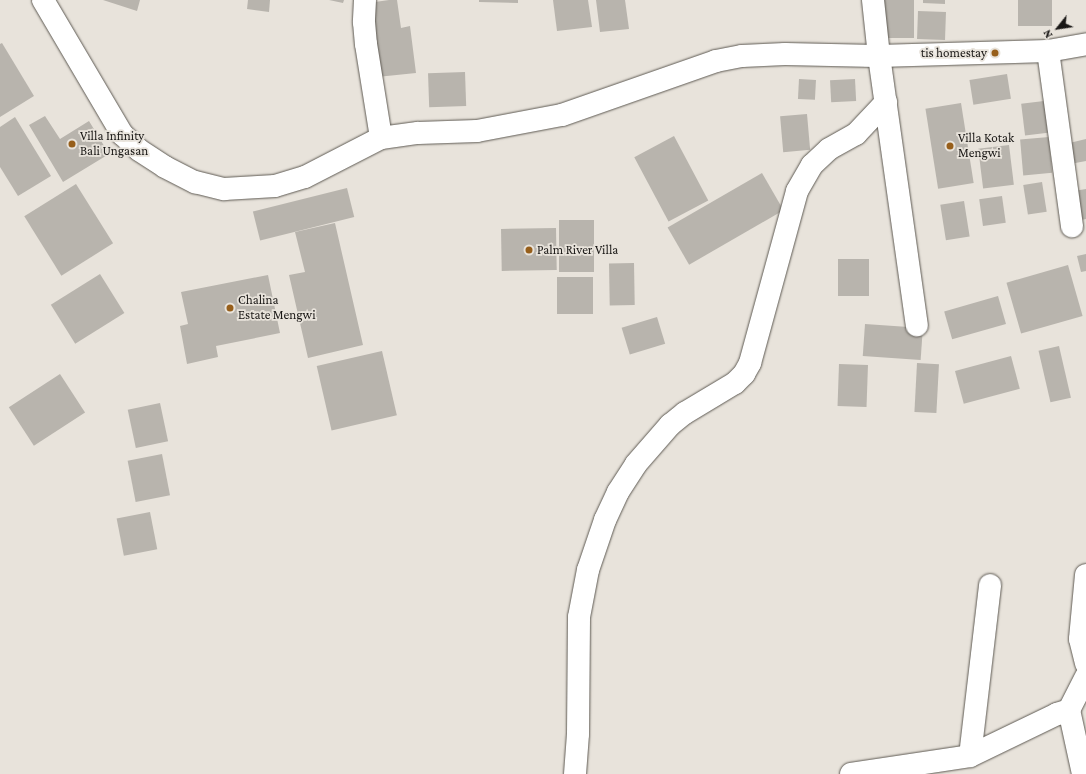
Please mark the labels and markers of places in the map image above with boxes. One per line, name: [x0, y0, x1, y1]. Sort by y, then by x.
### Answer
place label: tis homestay: [921, 45, 987, 61]
marker: tis homestay: [990, 48, 1000, 58]
place label: Villa Infinity Bali Ungasan: [80, 129, 148, 160]
place label: Villa Kotak Mengwi: [958, 131, 1014, 162]
marker: Villa Infinity Bali Ungasan: [67, 139, 77, 149]
marker: Villa Kotak Mengwi: [945, 141, 955, 151]
place label: Palm River Villa: [537, 242, 618, 258]
marker: Palm River Villa: [524, 245, 534, 255]
place label: Chalina Estate Mengwi: [238, 293, 316, 324]
marker: Chalina Estate Mengwi: [225, 303, 235, 313]

